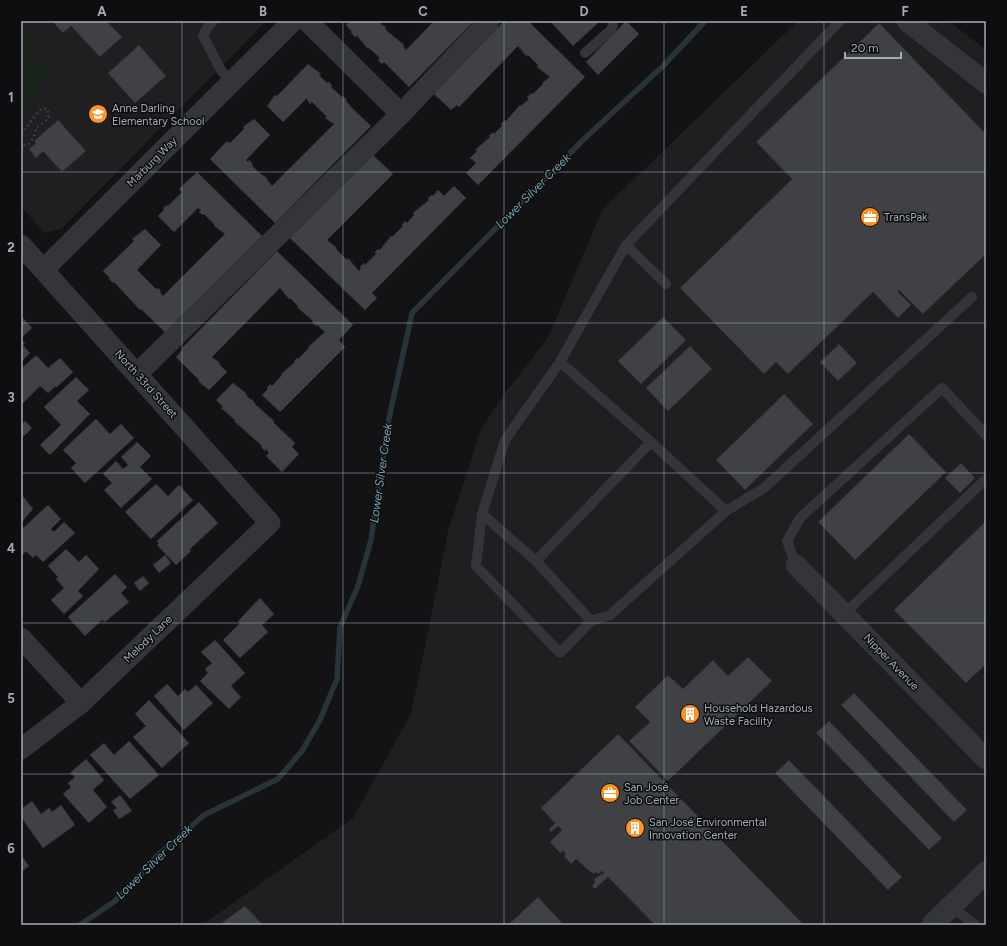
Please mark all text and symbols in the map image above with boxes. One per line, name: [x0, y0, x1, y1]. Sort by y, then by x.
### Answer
text: A: [97, 4, 107, 19]
text: B: [259, 4, 267, 19]
text: C: [418, 4, 428, 19]
text: D: [579, 4, 589, 19]
text: E: [740, 4, 748, 19]
text: F: [901, 4, 909, 19]
scale bar: [845, 34, 901, 60]
text: 20 m: [851, 41, 879, 55]
text: 1: [8, 90, 14, 105]
place label: Anne Darling Elementary School: [112, 102, 204, 128]
school or university icon: Anne Darling Elementary School: [87, 103, 109, 125]
street label: Marburg Way: [124, 134, 180, 190]
water label: Lower Silver Creek: [493, 150, 574, 231]
office icon: TransPak: [859, 206, 881, 228]
place label: TransPak: [884, 211, 928, 224]
text: 2: [7, 240, 15, 255]
street label: North 33rd Street: [112, 347, 180, 421]
text: 3: [7, 390, 15, 405]
water label: Lower Silver Creek: [367, 421, 395, 524]
text: 4: [7, 541, 15, 556]
street label: Melody Lane: [121, 613, 175, 665]
street label: Nipper Avenue: [861, 631, 921, 693]
text: 5: [7, 691, 15, 706]
place label: Household Hazardous Waste Facility: [704, 702, 813, 728]
building icon: Household Hazardous Waste Facility: [679, 703, 701, 725]
place label: San José Job Center: [624, 781, 679, 807]
office icon: San José Job Center: [599, 782, 621, 804]
place label: San José Environmental Innovation Center: [649, 816, 767, 842]
building icon: San José Environmental Innovation Center: [624, 817, 646, 839]
water label: Lower Silver Creek: [113, 821, 196, 902]
text: 6: [7, 841, 15, 856]

